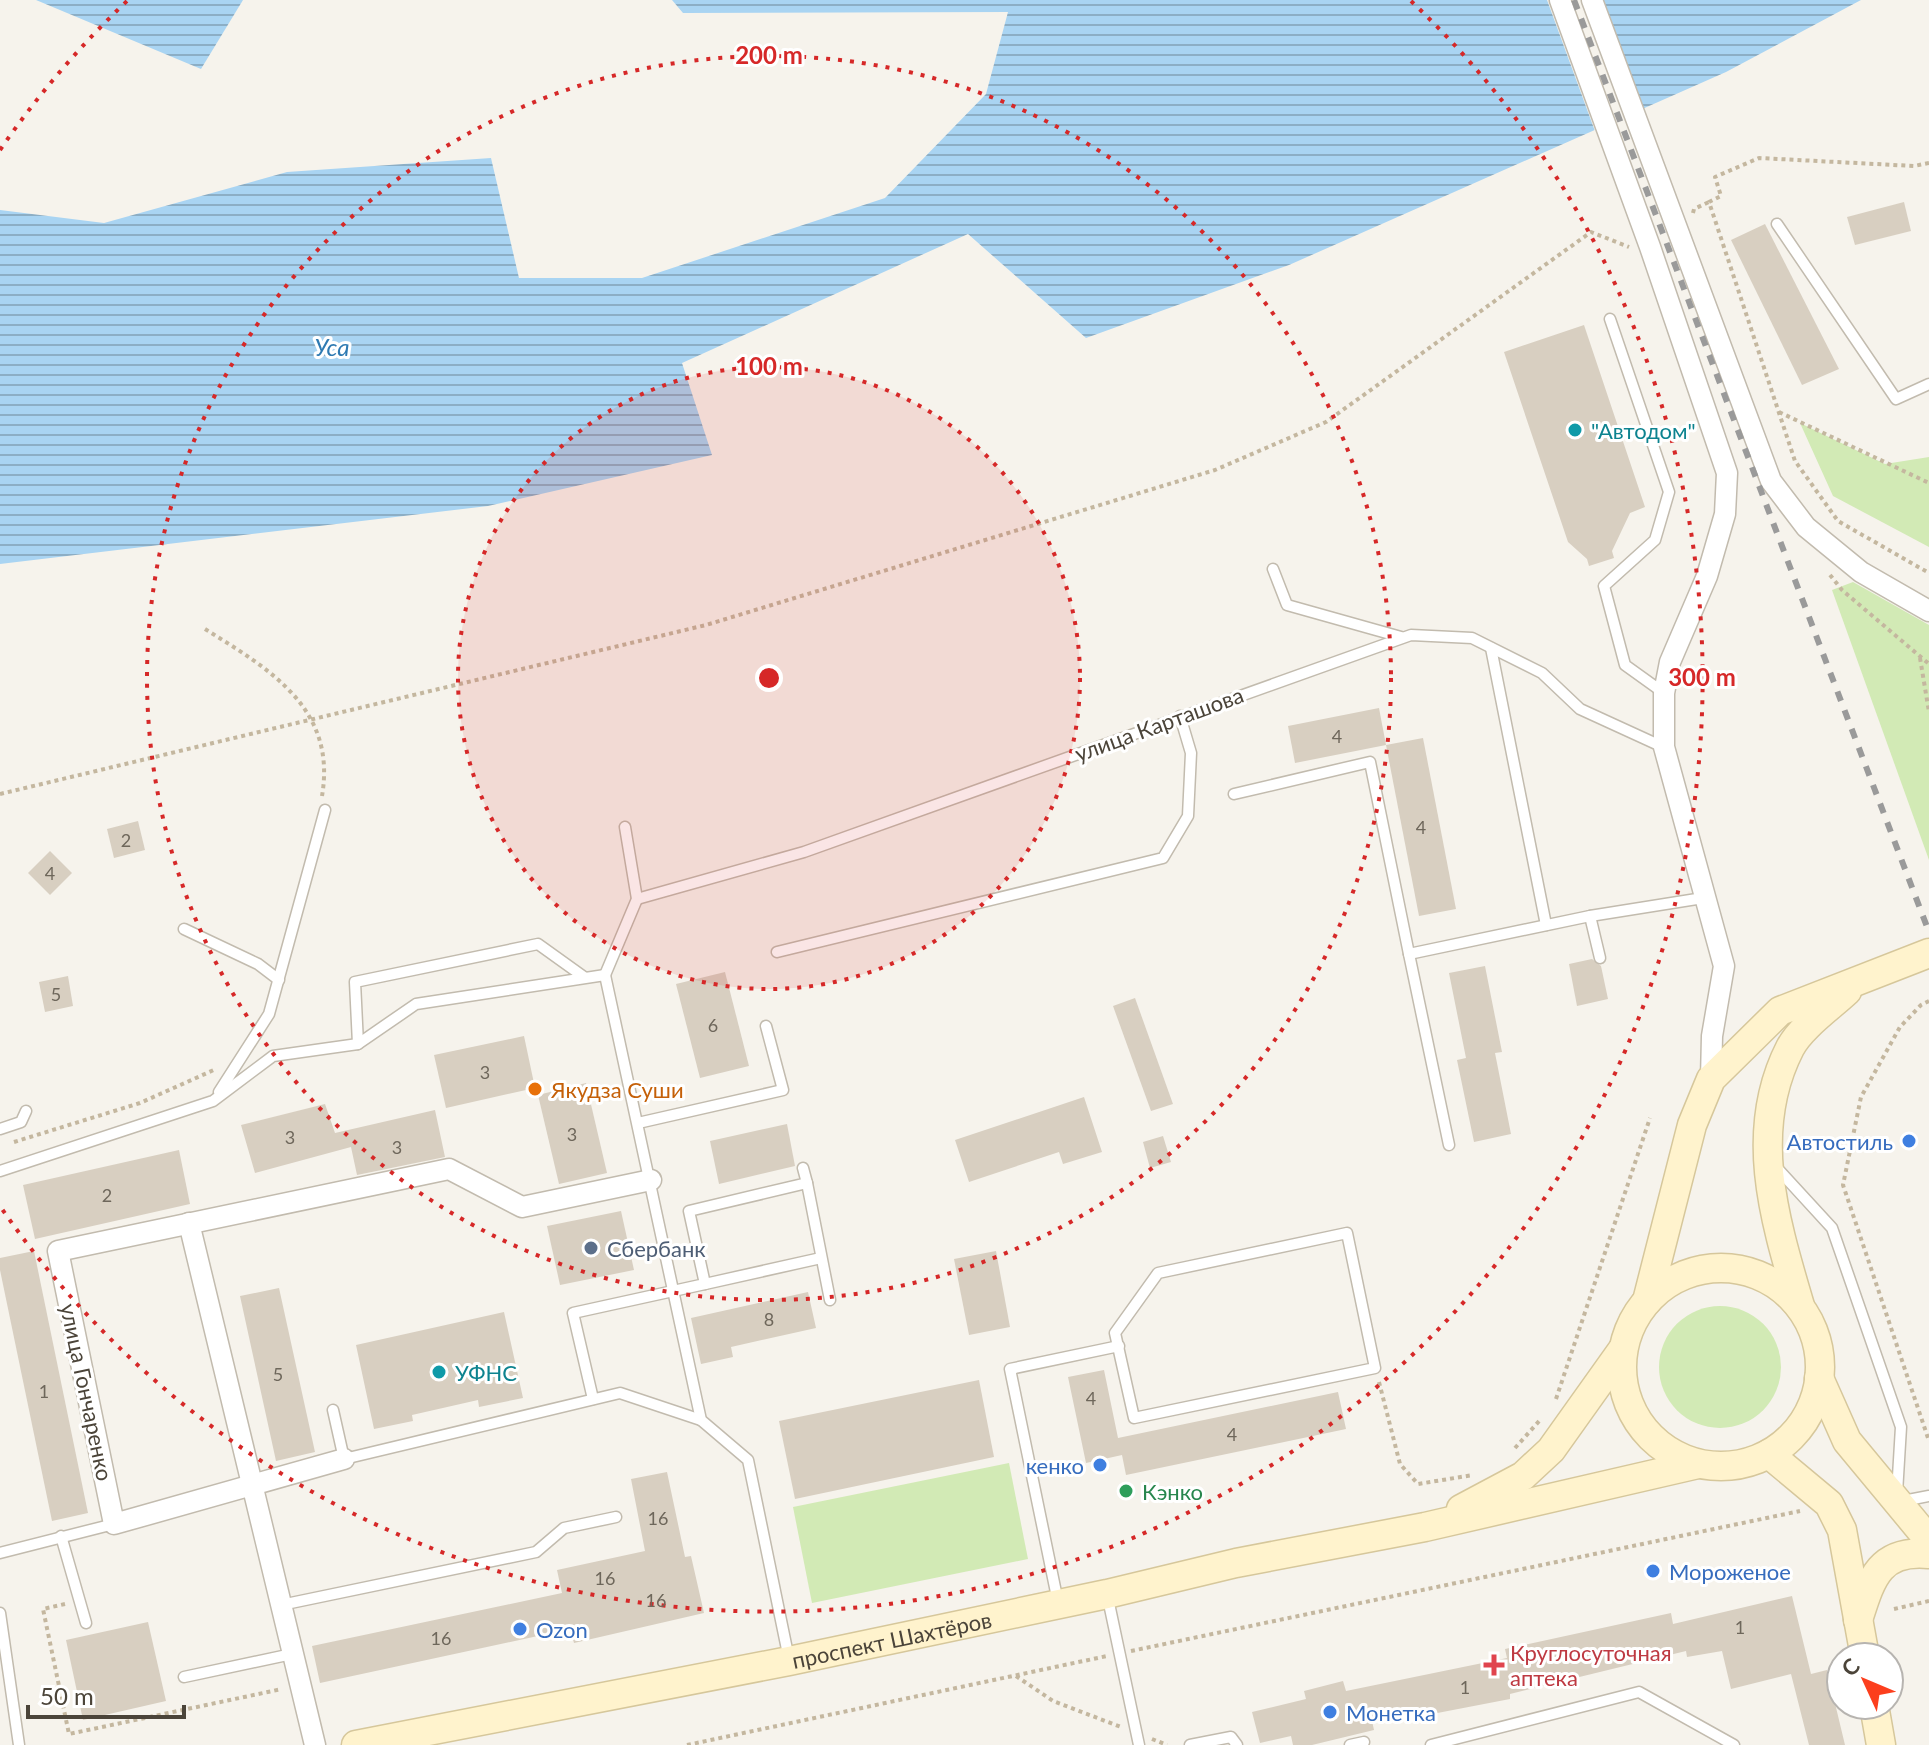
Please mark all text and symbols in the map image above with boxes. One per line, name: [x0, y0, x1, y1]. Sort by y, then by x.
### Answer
text: 200 m: [735, 40, 803, 69]
water label: Уса: [315, 332, 349, 361]
text: 100 m: [735, 351, 803, 380]
place label: "Автодом": [1591, 417, 1696, 444]
marker: "Автодом": [1566, 421, 1584, 439]
text: 300 m: [1668, 662, 1736, 691]
centre of rings: [755, 664, 783, 692]
street label: улица Карташова: [1071, 681, 1247, 767]
house number: 4: [1332, 725, 1342, 747]
house number: 4: [1416, 816, 1426, 838]
house number: 2: [121, 829, 131, 851]
house number: 4: [45, 862, 55, 884]
house number: 5: [51, 983, 61, 1005]
house number: 6: [708, 1014, 718, 1036]
house number: 3: [480, 1061, 490, 1083]
place label: Якудза Суши: [550, 1076, 684, 1103]
marker: Якудза Суши: [526, 1080, 544, 1098]
house number: 3: [567, 1123, 577, 1145]
house number: 3: [285, 1126, 295, 1148]
place label: Автостиль: [1787, 1128, 1893, 1155]
marker: Автостиль: [1900, 1132, 1918, 1150]
house number: 3: [392, 1136, 402, 1158]
house number: 2: [102, 1184, 112, 1206]
place label: Сбербанк: [607, 1235, 706, 1262]
marker: Сбербанк: [582, 1239, 600, 1257]
street label: улица Гончаренко: [55, 1301, 119, 1483]
house number: 8: [764, 1308, 774, 1330]
place label: УФНС: [455, 1359, 517, 1386]
house number: 5: [273, 1363, 283, 1385]
marker: УФНС: [430, 1363, 448, 1381]
house number: 1: [39, 1380, 49, 1402]
house number: 4: [1086, 1387, 1096, 1409]
house number: 4: [1227, 1423, 1237, 1445]
place label: кенко: [1026, 1452, 1084, 1479]
marker: кенко: [1091, 1456, 1109, 1474]
place label: Кэнко: [1142, 1478, 1203, 1505]
marker: Кэнко: [1117, 1482, 1135, 1500]
house number: 16: [648, 1507, 668, 1529]
place label: Мороженое: [1669, 1558, 1791, 1585]
marker: Мороженое: [1644, 1562, 1662, 1580]
house number: 16: [595, 1567, 615, 1589]
house number: 16: [646, 1589, 666, 1611]
street label: проспект Шахтёров: [789, 1605, 994, 1674]
place label: Ozon: [536, 1616, 588, 1643]
house number: 1: [1735, 1616, 1745, 1638]
marker: Ozon: [511, 1620, 529, 1638]
house number: 16: [431, 1627, 451, 1649]
place label: Круглосуточная аптека: [1510, 1639, 1672, 1691]
north arrow: [1825, 1641, 1905, 1721]
text: С: [1835, 1652, 1865, 1681]
marker: Круглосуточная аптека: [1485, 1656, 1503, 1674]
scale bar: [28, 1669, 184, 1719]
house number: 1: [1460, 1676, 1470, 1698]
text: 50 m: [40, 1681, 94, 1710]
place label: Монетка: [1346, 1699, 1436, 1726]
marker: Монетка: [1321, 1703, 1339, 1721]

